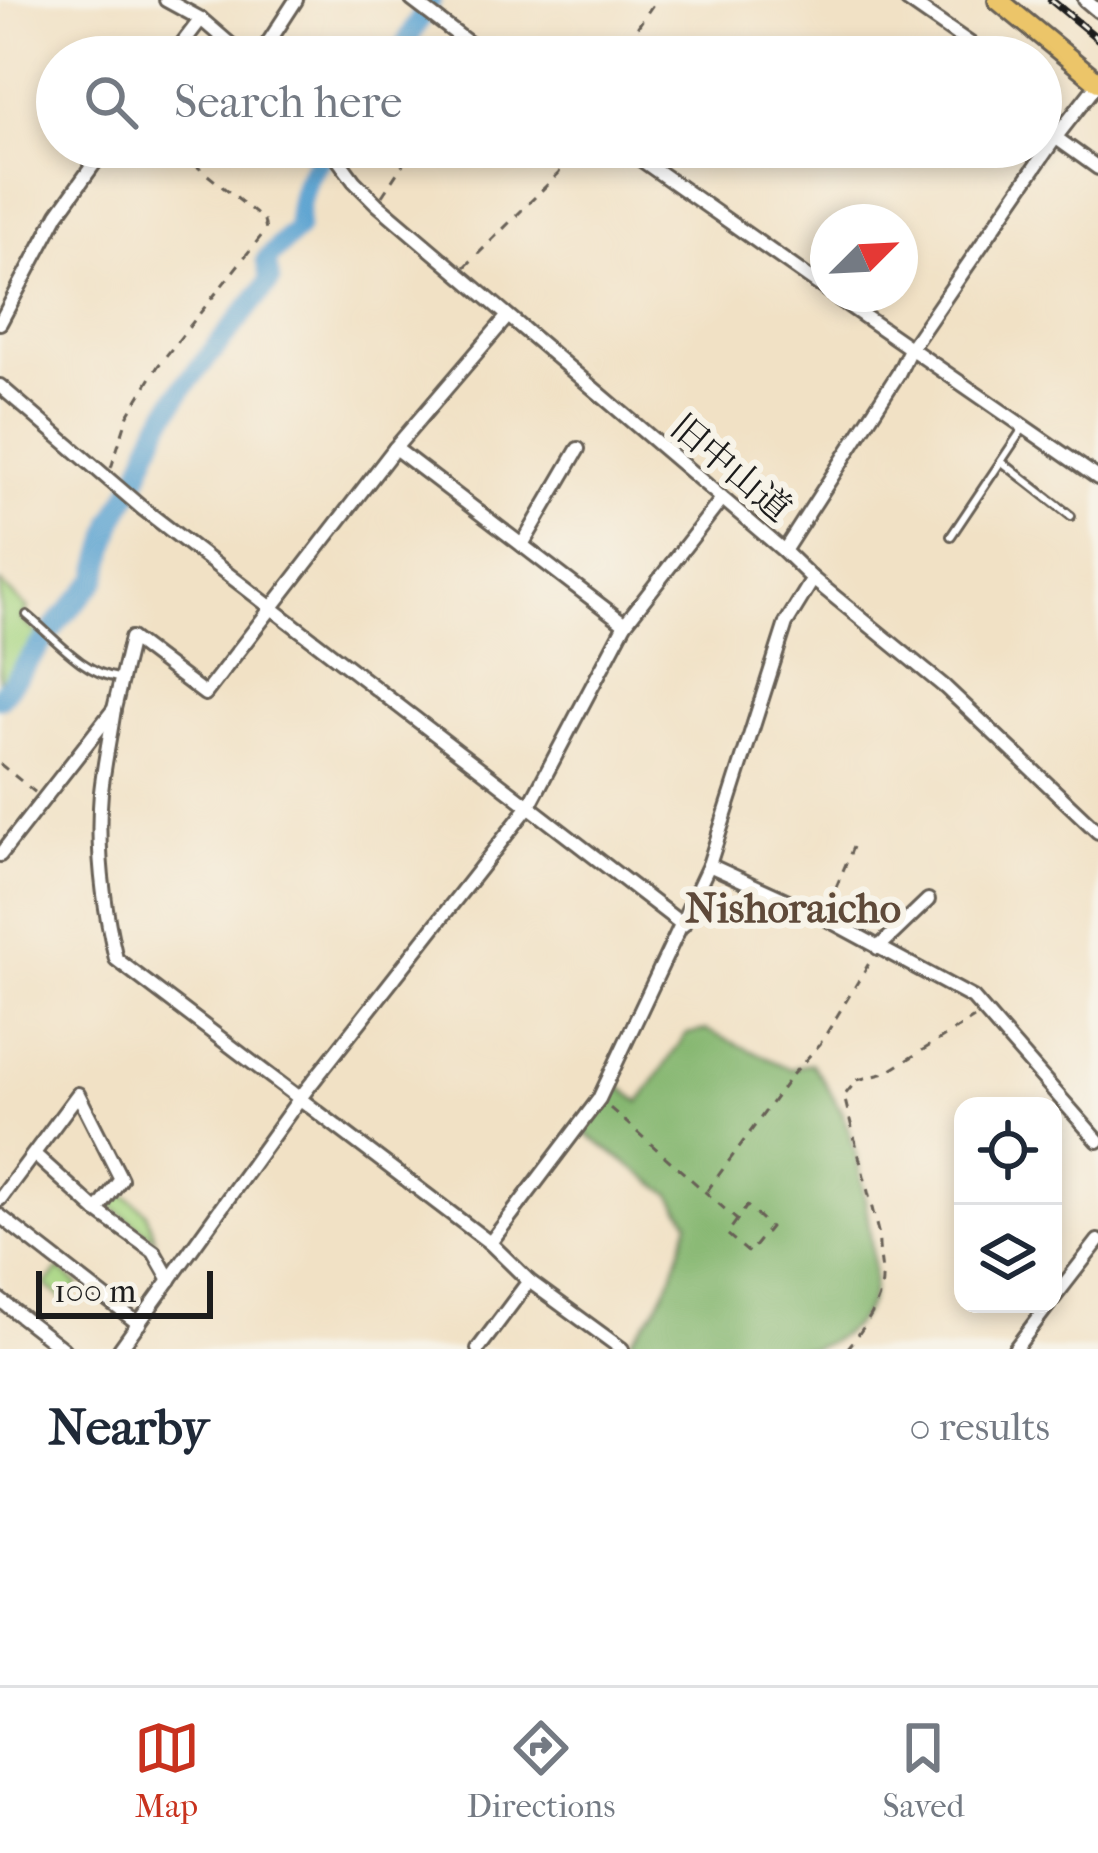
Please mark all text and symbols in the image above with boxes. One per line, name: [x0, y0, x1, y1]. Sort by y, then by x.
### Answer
search box: [36, 36, 1062, 168]
icon: search: [78, 69, 144, 135]
text: Search here: [174, 76, 402, 129]
north arrow: [810, 204, 918, 312]
street label: 旧中山道: [662, 406, 800, 530]
district label: Nishoraicho: [685, 884, 901, 933]
map controls: [954, 1097, 1062, 1313]
button: locate: [954, 1097, 1062, 1205]
button: layers: [954, 1205, 1062, 1313]
scale bar: [36, 1265, 213, 1318]
text: 100 m: [54, 1272, 137, 1311]
text: Nearby: [48, 1397, 209, 1457]
text: 0 results: [909, 1404, 1050, 1450]
tab: Map: [134, 1715, 200, 1826]
tab: Directions: [467, 1715, 615, 1826]
tab: Saved: [883, 1715, 964, 1826]

